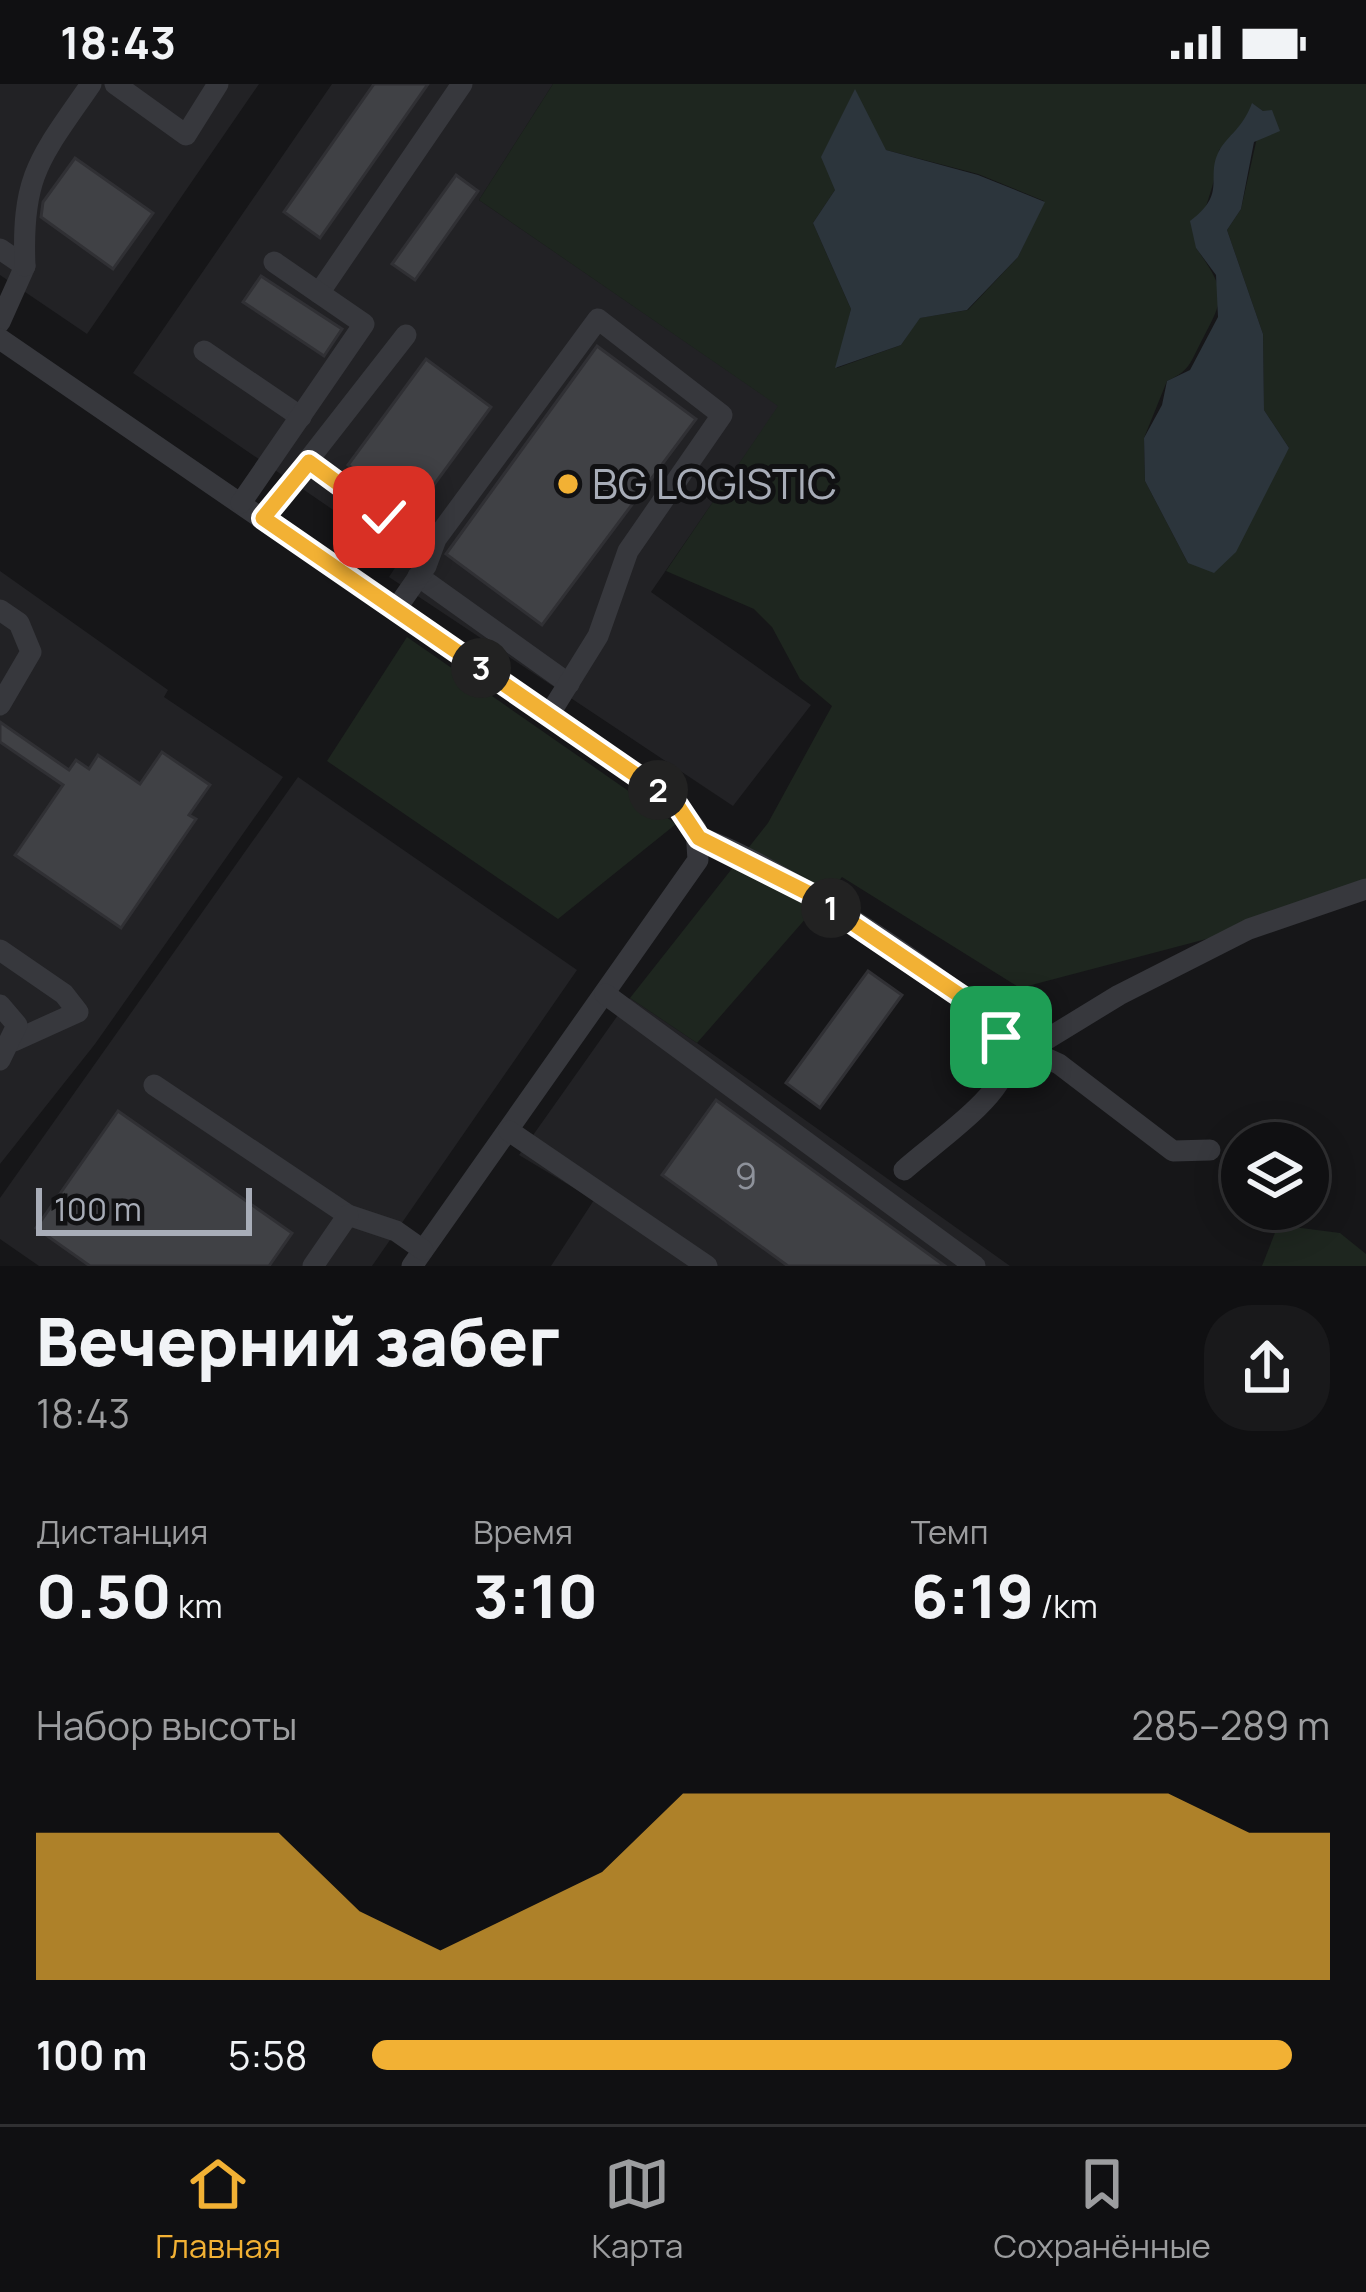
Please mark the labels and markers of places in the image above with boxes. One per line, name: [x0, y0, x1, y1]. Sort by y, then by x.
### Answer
place label: BG LOGISTIC: [592, 454, 837, 512]
pin: [333, 466, 435, 568]
marker: BG LOGISTIC: [555, 471, 581, 497]
pin: 3: [451, 638, 511, 698]
pin: 2: [628, 760, 688, 820]
pin: 1: [801, 878, 861, 938]
pin: [950, 986, 1052, 1088]

